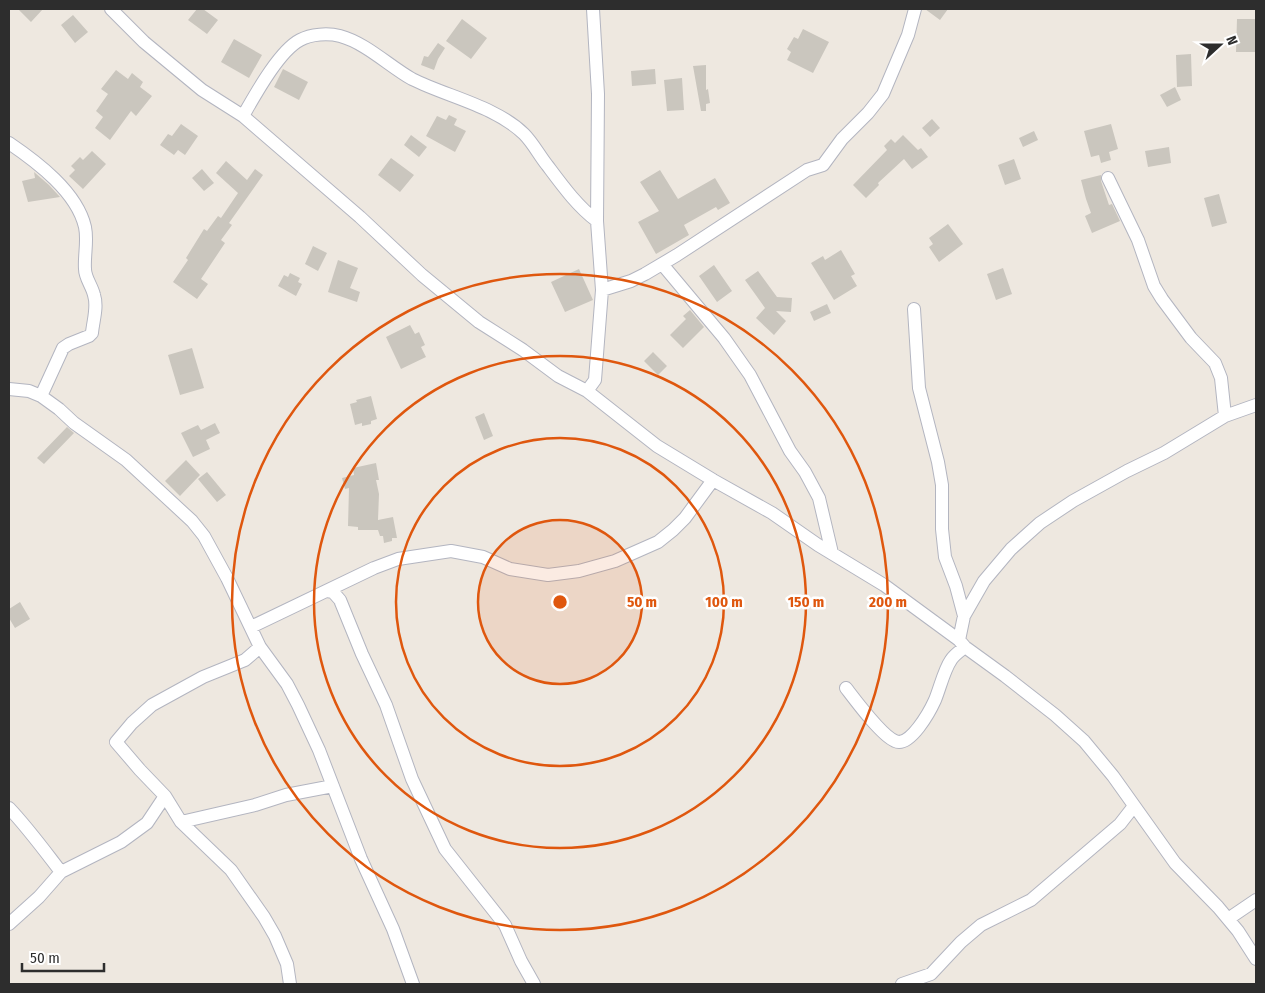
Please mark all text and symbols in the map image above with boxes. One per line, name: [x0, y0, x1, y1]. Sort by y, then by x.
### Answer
north arrow: [1195, 20, 1245, 70]
text: N: [1222, 34, 1241, 47]
centre of rings: [551, 593, 569, 611]
text: 50 m: [627, 593, 657, 611]
text: 100 m: [705, 593, 743, 611]
text: 150 m: [788, 593, 824, 611]
text: 200 m: [868, 593, 907, 611]
scale bar: [22, 940, 105, 972]
text: 50 m: [30, 949, 60, 967]

